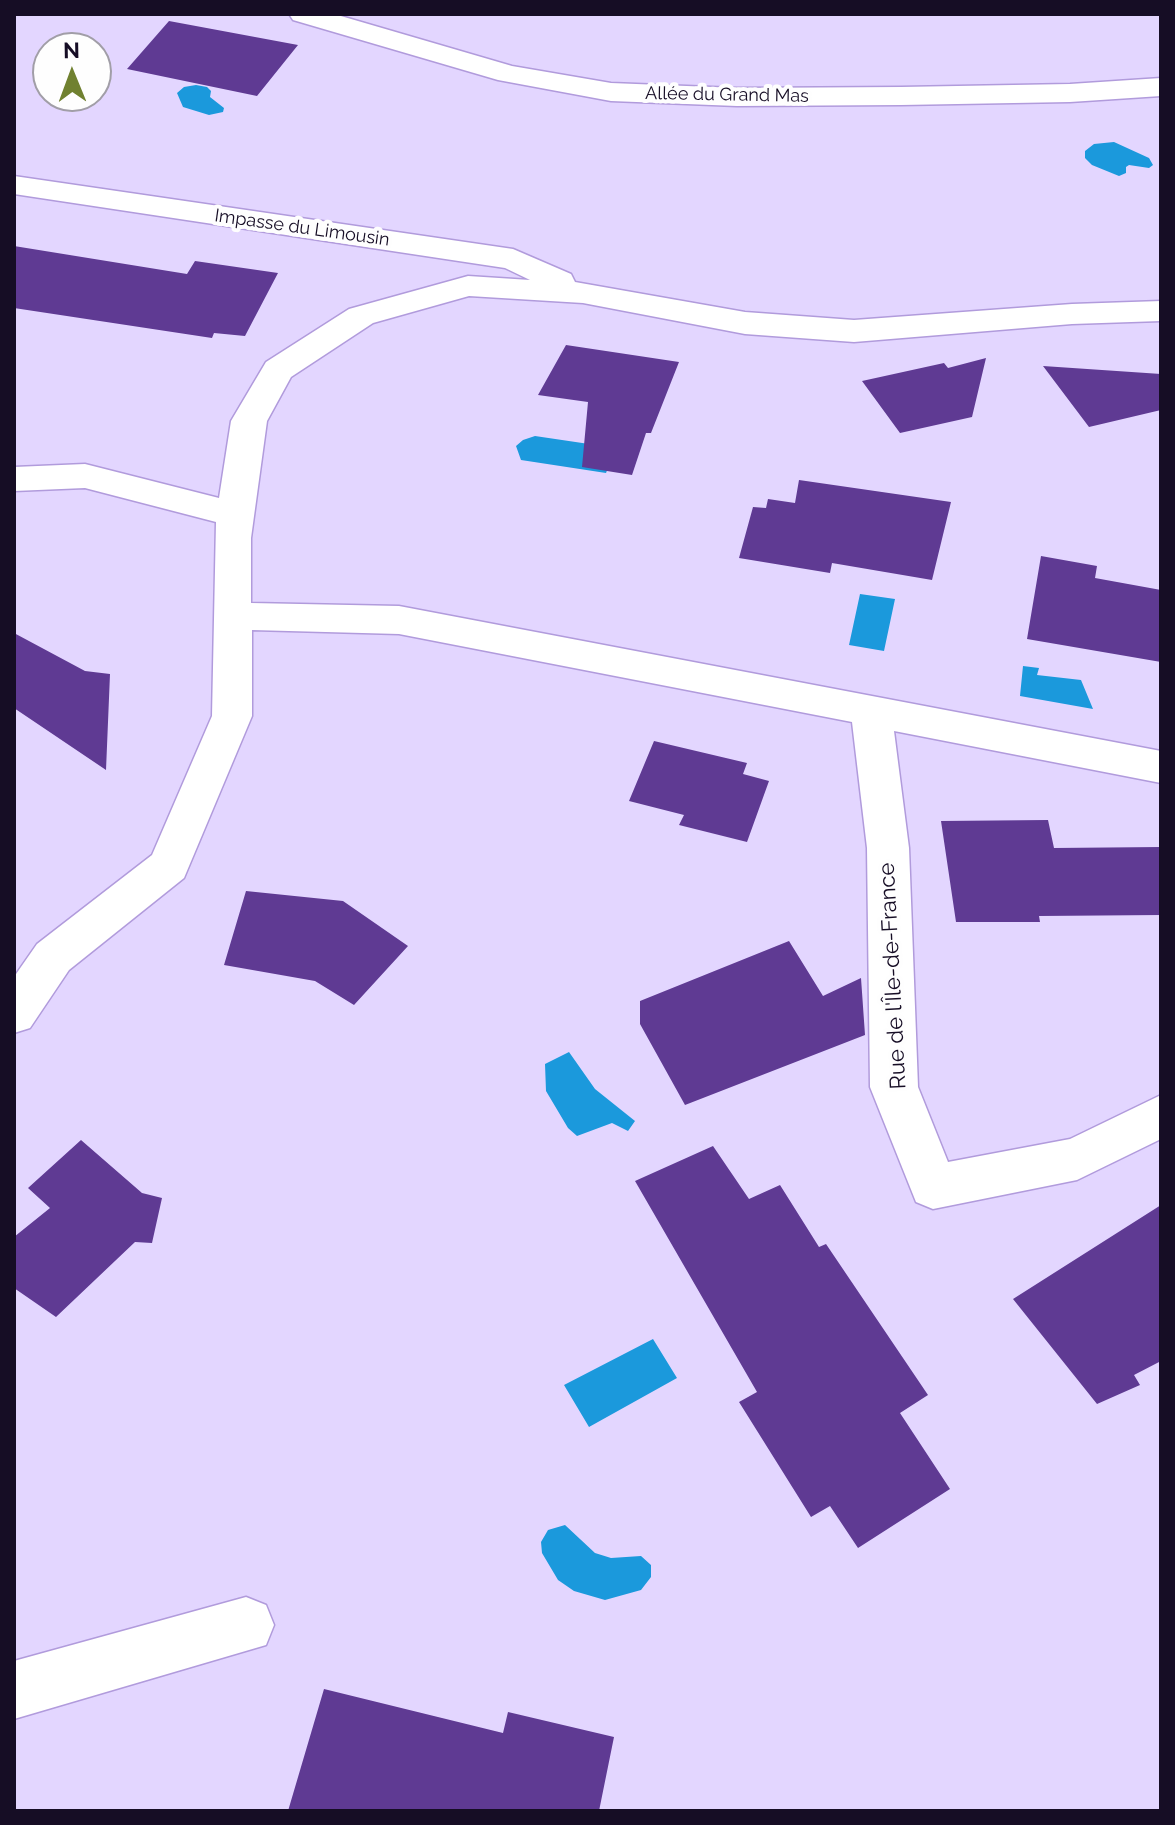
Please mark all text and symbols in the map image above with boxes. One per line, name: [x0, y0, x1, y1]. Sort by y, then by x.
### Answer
north arrow: [32, 32, 112, 112]
text: N: [63, 37, 80, 63]
street label: Allée du Grand Mas: [645, 83, 809, 107]
street label: Impasse du Limousin: [213, 205, 391, 251]
street label: Rue de l'Île-de-France: [874, 862, 912, 1090]

